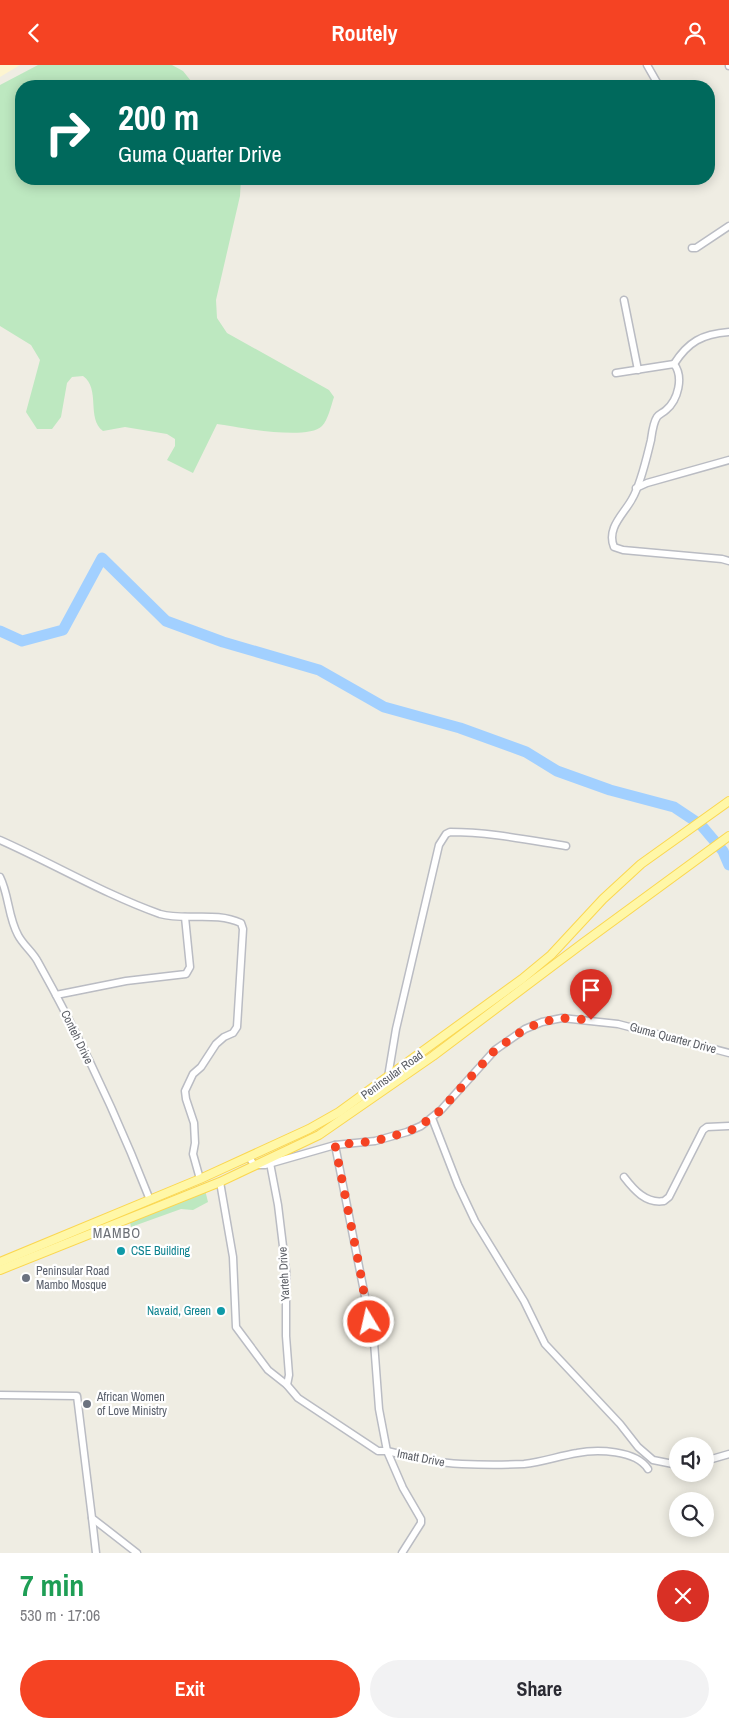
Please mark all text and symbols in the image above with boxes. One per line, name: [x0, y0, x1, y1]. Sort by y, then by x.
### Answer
text: Routely: [331, 18, 398, 48]
icon: back: [20, 19, 48, 47]
icon: person: [681, 19, 709, 47]
text: 200 m: [118, 94, 199, 141]
icon: right: [35, 100, 100, 165]
text: Guma Quarter Drive: [118, 139, 281, 169]
pin: [570, 969, 612, 1020]
icon: arrive: [577, 976, 605, 1004]
street label: Conteh Drive: [57, 1007, 97, 1067]
street label: Guma Quarter Drive: [628, 1019, 718, 1057]
street label: Peninsular Road: [358, 1047, 426, 1103]
district label: MAMBO: [93, 1224, 141, 1242]
place label: CSE Building: [131, 1243, 191, 1259]
marker: CSE Building: [115, 1245, 127, 1257]
street label: Yarteh Drive: [275, 1246, 293, 1302]
place label: Peninsular Road Mambo Mosque: [36, 1263, 109, 1293]
marker: Peninsular Road Mambo Mosque: [20, 1272, 32, 1284]
position arrow: [342, 1295, 394, 1347]
place label: Navaid, Green: [147, 1303, 211, 1319]
marker: Navaid, Green: [215, 1305, 227, 1317]
place label: African Women of Love Ministry: [96, 1389, 167, 1419]
marker: African Women of Love Ministry: [81, 1398, 93, 1410]
map controls: [669, 1437, 714, 1537]
button: sound: [669, 1437, 714, 1482]
street label: Imatt Drive: [396, 1446, 446, 1470]
button: search: [669, 1492, 714, 1537]
text: 7 min: [20, 1565, 84, 1605]
button: close: [657, 1570, 709, 1622]
text: 530 m · 17:06: [20, 1604, 100, 1626]
button: Exit: [20, 1660, 360, 1718]
button: Share: [370, 1660, 709, 1718]

